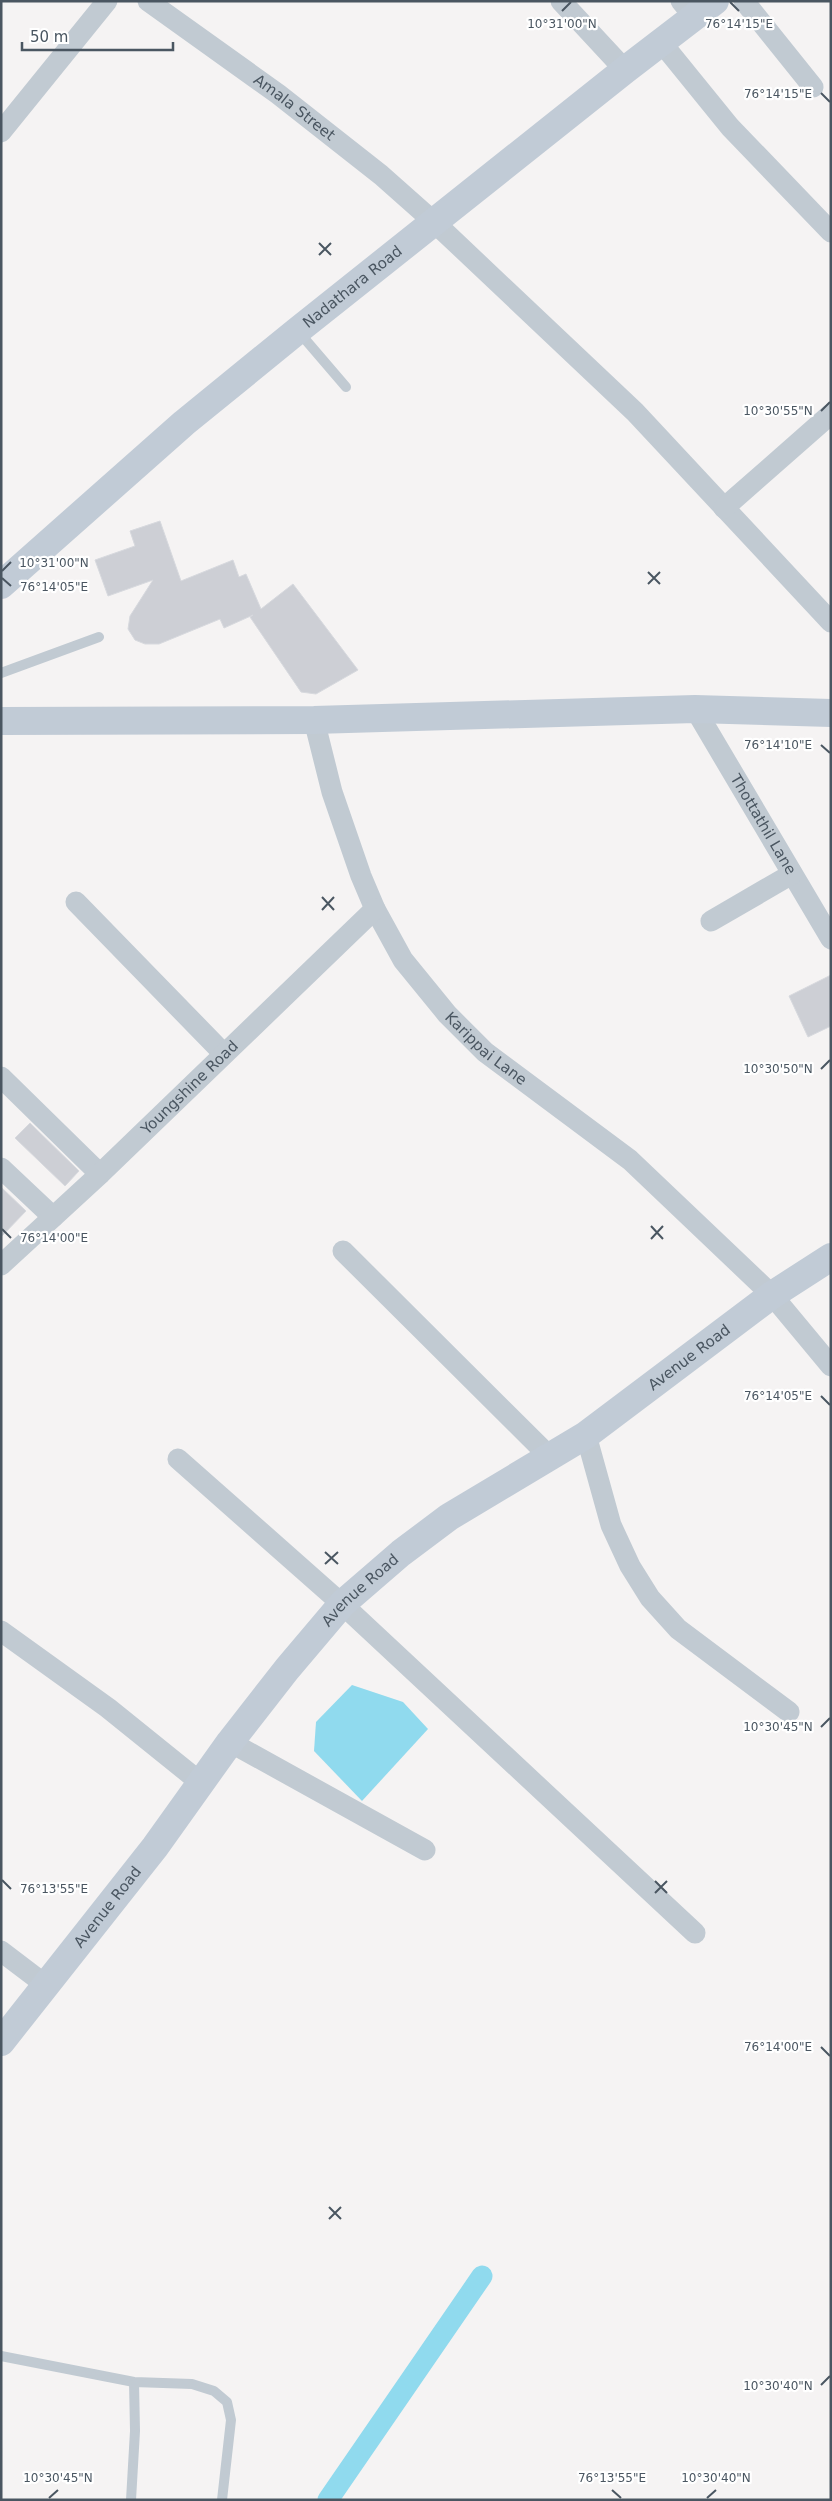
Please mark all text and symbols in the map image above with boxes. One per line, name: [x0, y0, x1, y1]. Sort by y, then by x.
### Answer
text: 10°31'00"N: [527, 17, 597, 31]
text: 76°14'15"E: [705, 17, 773, 31]
scale bar: [22, 20, 174, 52]
text: 50 m: [30, 28, 68, 46]
street label: Amala Street: [250, 71, 339, 144]
text: 76°14'15"E: [744, 87, 812, 101]
street label: Nadathara Road: [299, 242, 406, 332]
text: 10°30'55"N: [743, 404, 813, 418]
text: 10°31'00"N: [19, 556, 89, 570]
text: 76°14'05"E: [20, 580, 88, 594]
text: 76°14'10"E: [744, 738, 812, 752]
street label: Thottathil Lane: [726, 770, 800, 878]
street label: Karippai Lane: [441, 1008, 530, 1089]
street label: Youngshine Road: [137, 1037, 242, 1139]
text: 10°30'50"N: [743, 1062, 813, 1076]
text: 76°14'00"E: [20, 1231, 88, 1245]
street label: Avenue Road: [644, 1321, 734, 1394]
text: 76°14'05"E: [744, 1389, 812, 1403]
street label: Avenue Road: [318, 1550, 402, 1630]
text: 10°30'45"N: [743, 1720, 813, 1734]
street label: Avenue Road: [70, 1863, 145, 1951]
text: 76°13'55"E: [20, 1882, 88, 1896]
text: 76°14'00"E: [744, 2040, 812, 2054]
text: 10°30'40"N: [743, 2379, 813, 2393]
text: 10°30'45"N: [23, 2471, 93, 2485]
text: 76°13'55"E: [578, 2471, 646, 2485]
text: 10°30'40"N: [681, 2471, 751, 2485]

